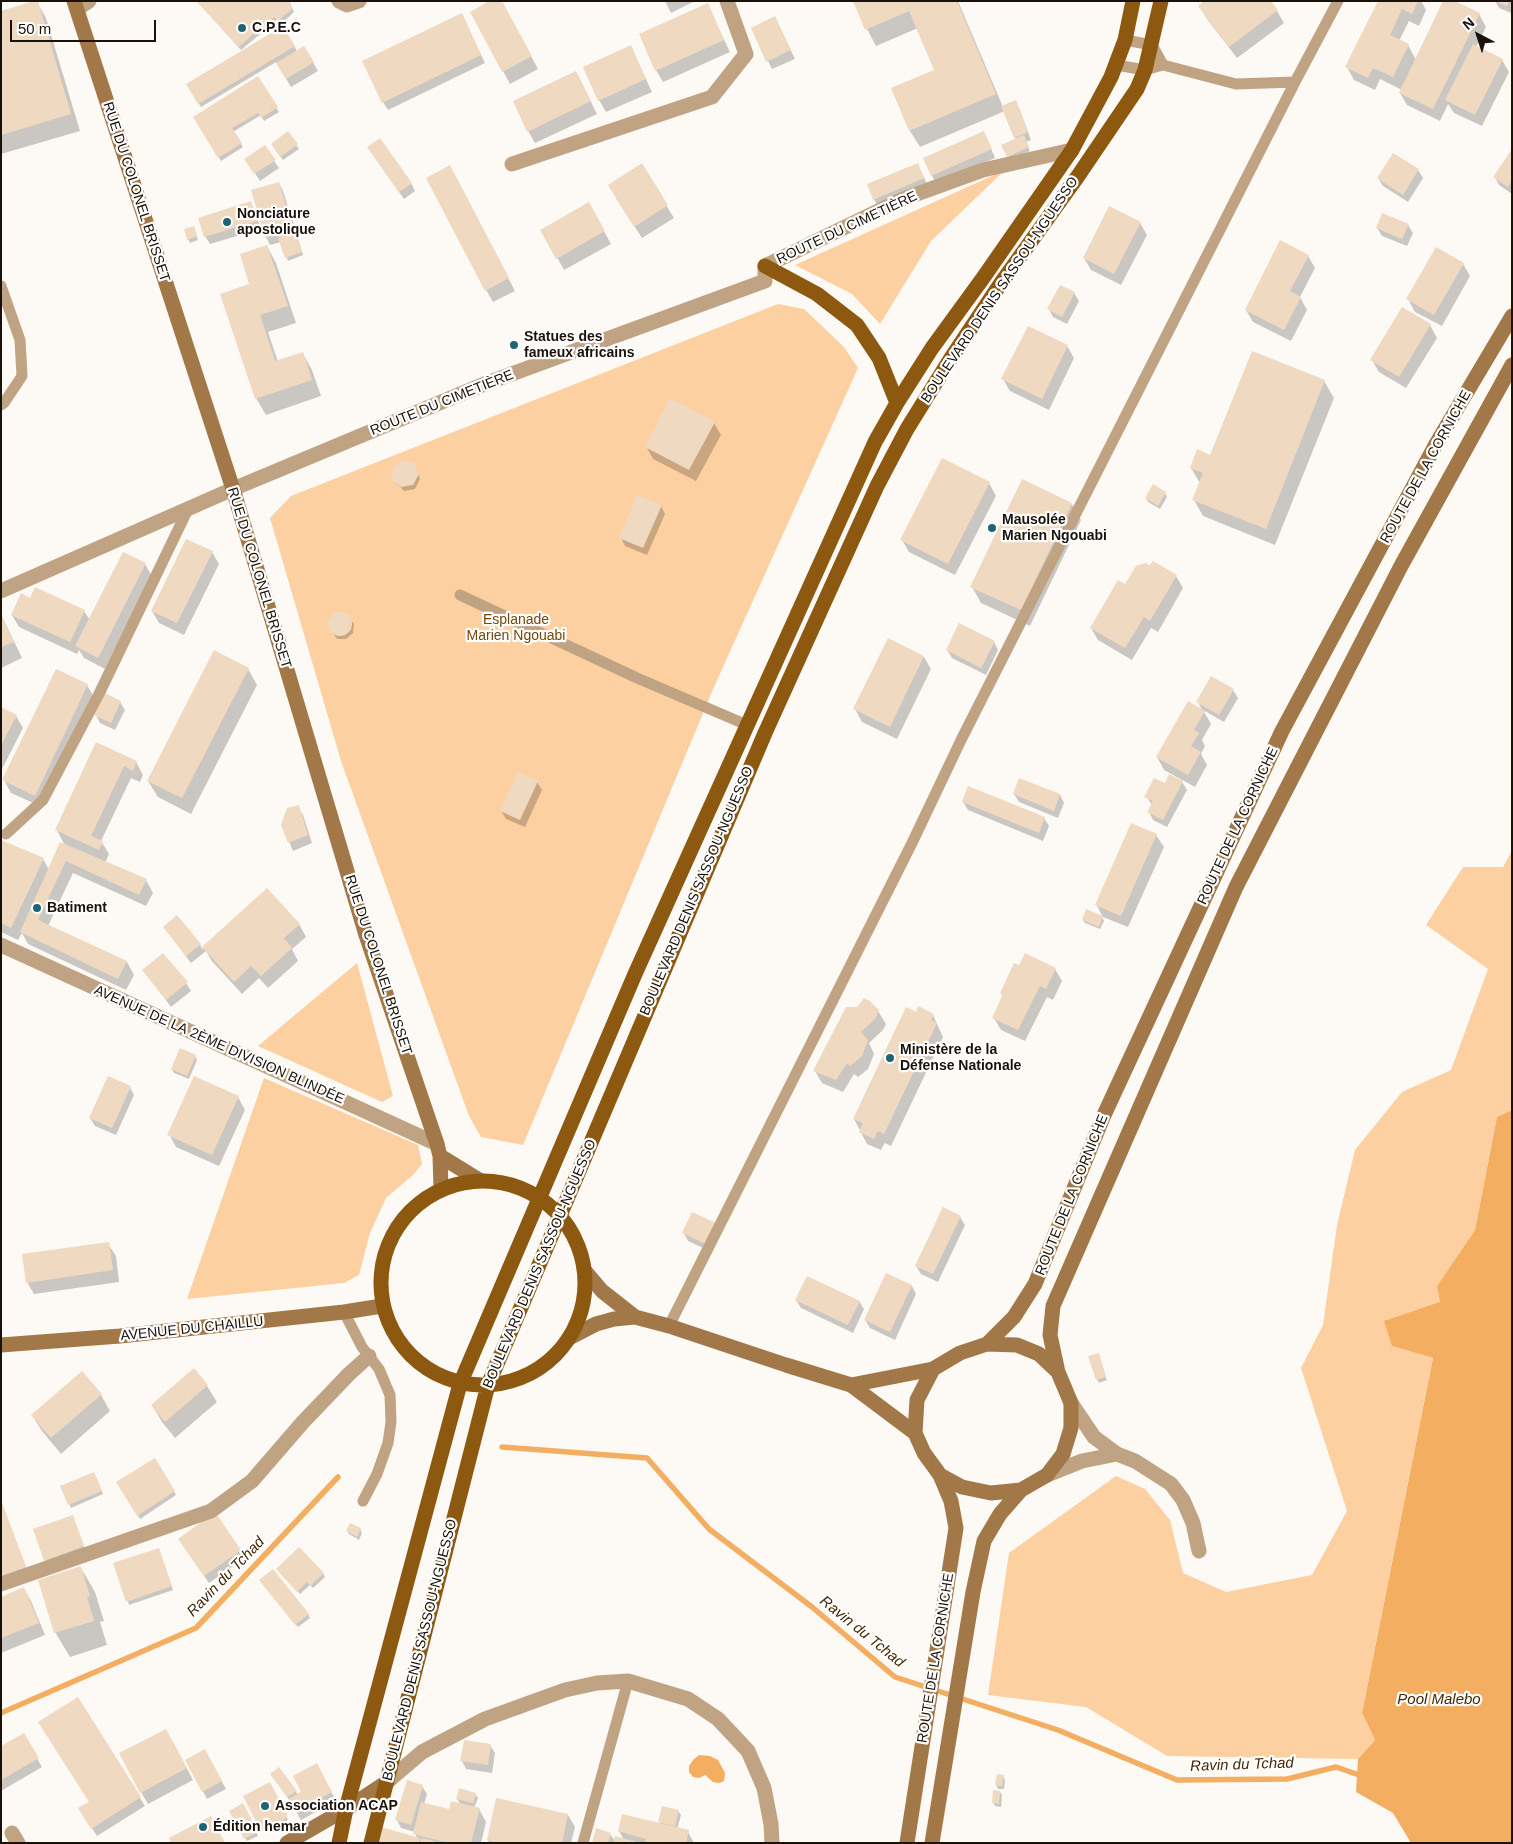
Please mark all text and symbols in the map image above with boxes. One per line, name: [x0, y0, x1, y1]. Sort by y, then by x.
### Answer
scale bar: [12, 10, 159, 42]
north arrow: [1453, 10, 1503, 60]
text: N: [1459, 14, 1477, 33]
text: 50 m: [18, 20, 51, 37]
place label: C.P.E.C: [252, 20, 301, 36]
marker: C.P.E.C: [236, 22, 248, 34]
street label: RUE DU COLONEL BRISSET: [99, 100, 173, 284]
street label: BOULEVARD DENIS SASSOU-NGUESSO: [918, 174, 1082, 406]
street label: ROUTE DU CIMETIÈRE: [774, 188, 920, 268]
place label: Nonciature apostolique: [237, 206, 316, 238]
marker: Nonciature apostolique: [221, 216, 233, 228]
place label: Statues des fameux africains: [524, 329, 634, 362]
marker: Statues des fameux africains: [508, 339, 520, 351]
street label: ROUTE DU CIMETIÈRE: [368, 367, 516, 439]
street label: ROUTE DE LA CORNICHE: [1377, 388, 1475, 546]
street label: RUE DU COLONEL BRISSET: [223, 486, 295, 670]
place label: Mausolée Marien Ngouabi: [1002, 512, 1107, 544]
marker: Mausolée Marien Ngouabi: [986, 522, 998, 534]
park label: Esplanade Marien Ngouabi: [467, 612, 565, 644]
street label: ROUTE DE LA CORNICHE: [1194, 745, 1282, 907]
street label: BOULEVARD DENIS SASSOU-NGUESSO: [637, 764, 757, 1018]
street label: RUE DU COLONEL BRISSET: [341, 873, 415, 1057]
place label: Batiment: [47, 900, 107, 916]
marker: Batiment: [31, 902, 43, 914]
street label: AVENUE DE LA 2ÈME DIVISION BLINDÉE: [91, 982, 347, 1108]
place label: Ministère de la Défense Nationale: [900, 1042, 1021, 1074]
marker: Ministère de la Défense Nationale: [884, 1052, 896, 1064]
street label: ROUTE DE LA CORNICHE: [1032, 1112, 1112, 1278]
street label: BOULEVARD DENIS SASSOU-NGUESSO: [480, 1137, 600, 1391]
street label: AVENUE DU CHAILLU: [120, 1313, 264, 1345]
street label: BOULEVARD DENIS SASSOU-NGUESSO: [379, 1518, 461, 1782]
water label: Ravin du Tchad: [184, 1533, 268, 1621]
street label: ROUTE DE LA CORNICHE: [914, 1572, 958, 1744]
water label: Ravin du Tchad: [816, 1592, 908, 1672]
water label: Pool Malebo: [1397, 1691, 1481, 1709]
water label: Ravin du Tchad: [1190, 1754, 1294, 1776]
place label: Association ACAP: [275, 1798, 398, 1814]
marker: Association ACAP: [259, 1800, 271, 1812]
place label: Édition hemar: [213, 1819, 306, 1835]
marker: Édition hemar: [197, 1821, 209, 1833]

